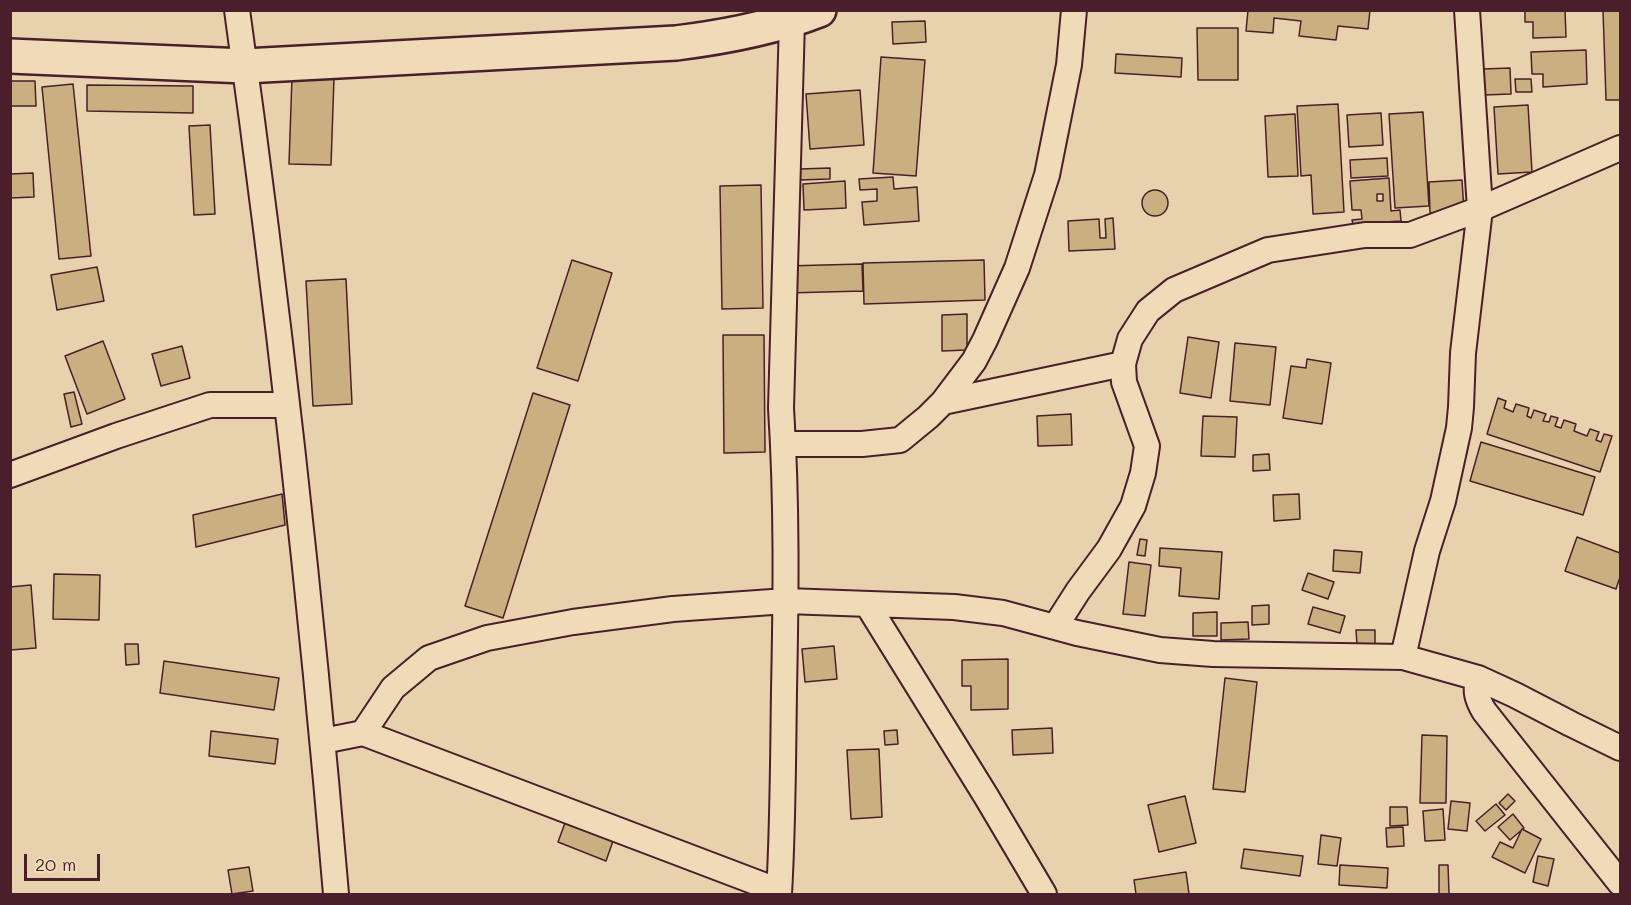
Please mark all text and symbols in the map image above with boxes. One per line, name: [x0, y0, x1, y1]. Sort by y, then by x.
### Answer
scale bar: [27, 842, 104, 880]
text: 20 m: [35, 852, 76, 876]

